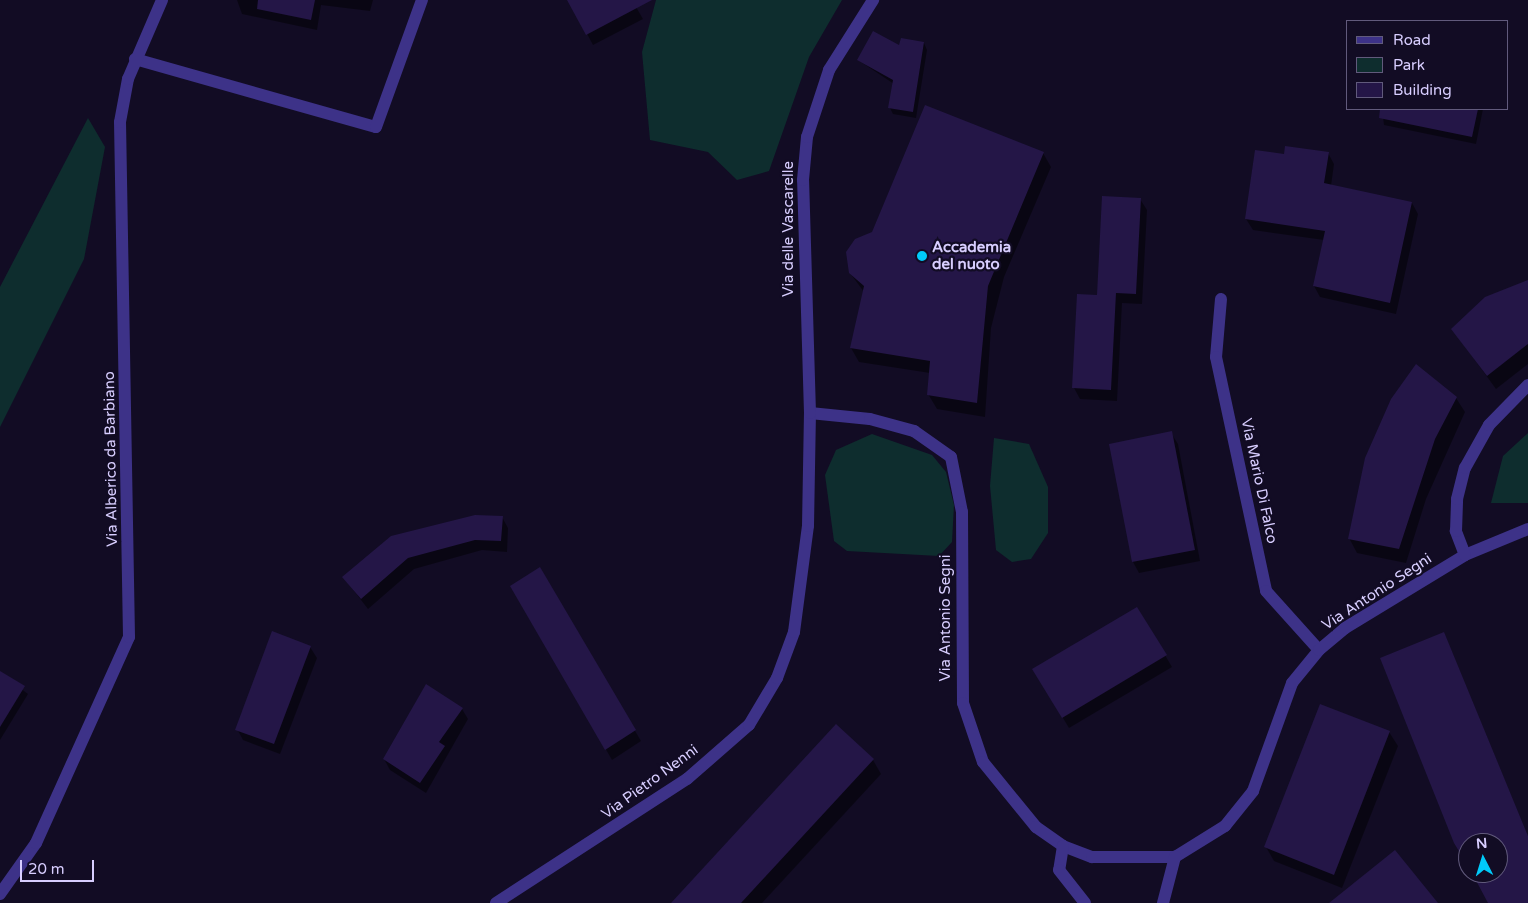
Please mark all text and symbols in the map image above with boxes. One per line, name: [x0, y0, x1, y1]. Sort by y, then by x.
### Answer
legend: [1346, 20, 1508, 110]
text: Road: [1393, 31, 1431, 49]
text: Park: [1393, 56, 1425, 74]
text: Building: [1393, 81, 1452, 99]
street label: Via delle Vascarelle: [780, 161, 798, 297]
place label: Accademia del nuoto: [932, 238, 1011, 273]
marker: Accademia del nuoto: [916, 250, 928, 262]
street label: Via Alberico da Barbiano: [100, 371, 122, 547]
street label: Via Mario Di Falco: [1237, 417, 1281, 545]
street label: Via Antonio Segni: [1319, 550, 1435, 634]
street label: Via Antonio Segni: [937, 554, 955, 682]
street label: Via Pietro Nenni: [598, 741, 702, 823]
north arrow: [1458, 833, 1508, 883]
text: N: [1475, 835, 1488, 853]
scale bar: [22, 850, 96, 882]
text: 20 m: [28, 860, 65, 878]

